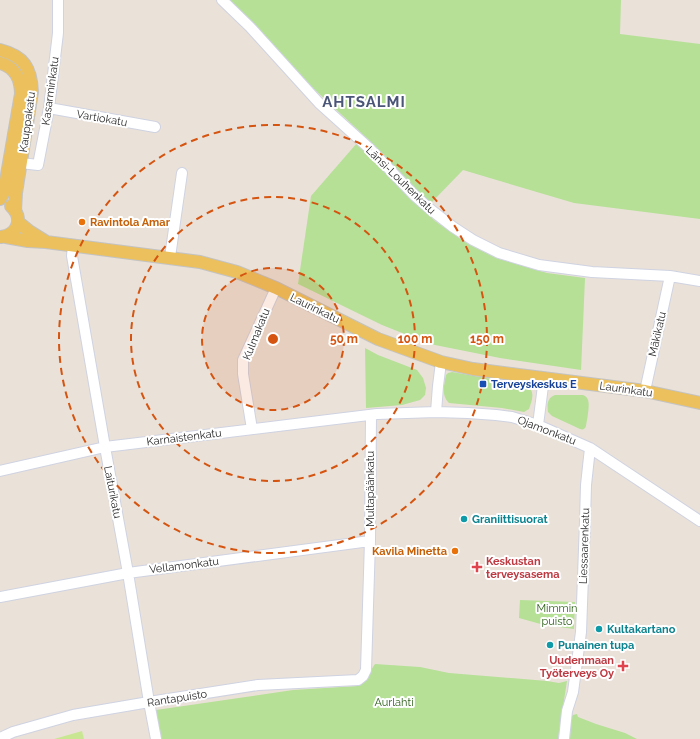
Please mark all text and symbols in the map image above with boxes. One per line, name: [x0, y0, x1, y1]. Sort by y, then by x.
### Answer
street label: Kasarminkatu: [39, 56, 62, 126]
street label: Kauppakatu: [17, 91, 38, 153]
district label: AHTSALMI: [322, 93, 406, 111]
street label: Vartiokatu: [75, 108, 128, 129]
street label: Länsi-Louhenkatu: [363, 144, 438, 217]
place label: Ravintola Amar: [90, 216, 171, 229]
marker: Ravintola Amar: [77, 217, 87, 227]
street label: Laurinkatu: [288, 291, 342, 326]
street label: Kulmakatu: [240, 306, 273, 362]
street label: Mäkikatu: [646, 310, 669, 358]
centre of rings: [266, 332, 280, 346]
text: 50 m: [330, 332, 358, 346]
text: 100 m: [398, 332, 432, 346]
text: 150 m: [470, 332, 504, 346]
place label: Terveyskeskus E: [491, 378, 577, 391]
marker: Terveyskeskus E: [478, 379, 488, 389]
street label: Laurinkatu: [598, 379, 653, 400]
street label: Ojamonkatu: [516, 413, 578, 448]
street label: Karnaistenkatu: [146, 426, 222, 449]
street label: Multapäänkatu: [364, 451, 377, 527]
street label: Laiturikatu: [101, 465, 124, 519]
street label: Liessaarenkatu: [577, 508, 592, 584]
place label: Graniittisuorat: [472, 513, 548, 526]
marker: Graniittisuorat: [459, 514, 469, 524]
place label: Kavila Minetta: [372, 545, 447, 558]
marker: Kavila Minetta: [450, 546, 460, 556]
street label: Vellamonkatu: [148, 555, 220, 576]
place label: Keskustan terveysasema: [486, 555, 560, 581]
marker: Keskustan terveysasema: [471, 561, 483, 573]
park label: Mimmin puisto: [536, 602, 578, 628]
place label: Kultakartano: [607, 623, 676, 636]
marker: Kultakartano: [594, 624, 604, 634]
place label: Punainen tupa: [558, 639, 634, 652]
marker: Punainen tupa: [545, 640, 555, 650]
place label: Uudenmaan Työterveys Oy: [540, 654, 614, 680]
marker: Uudenmaan Työterveys Oy: [617, 660, 629, 672]
street label: Rantapuisto: [146, 687, 208, 710]
park label: Aurlahti: [374, 696, 414, 709]

